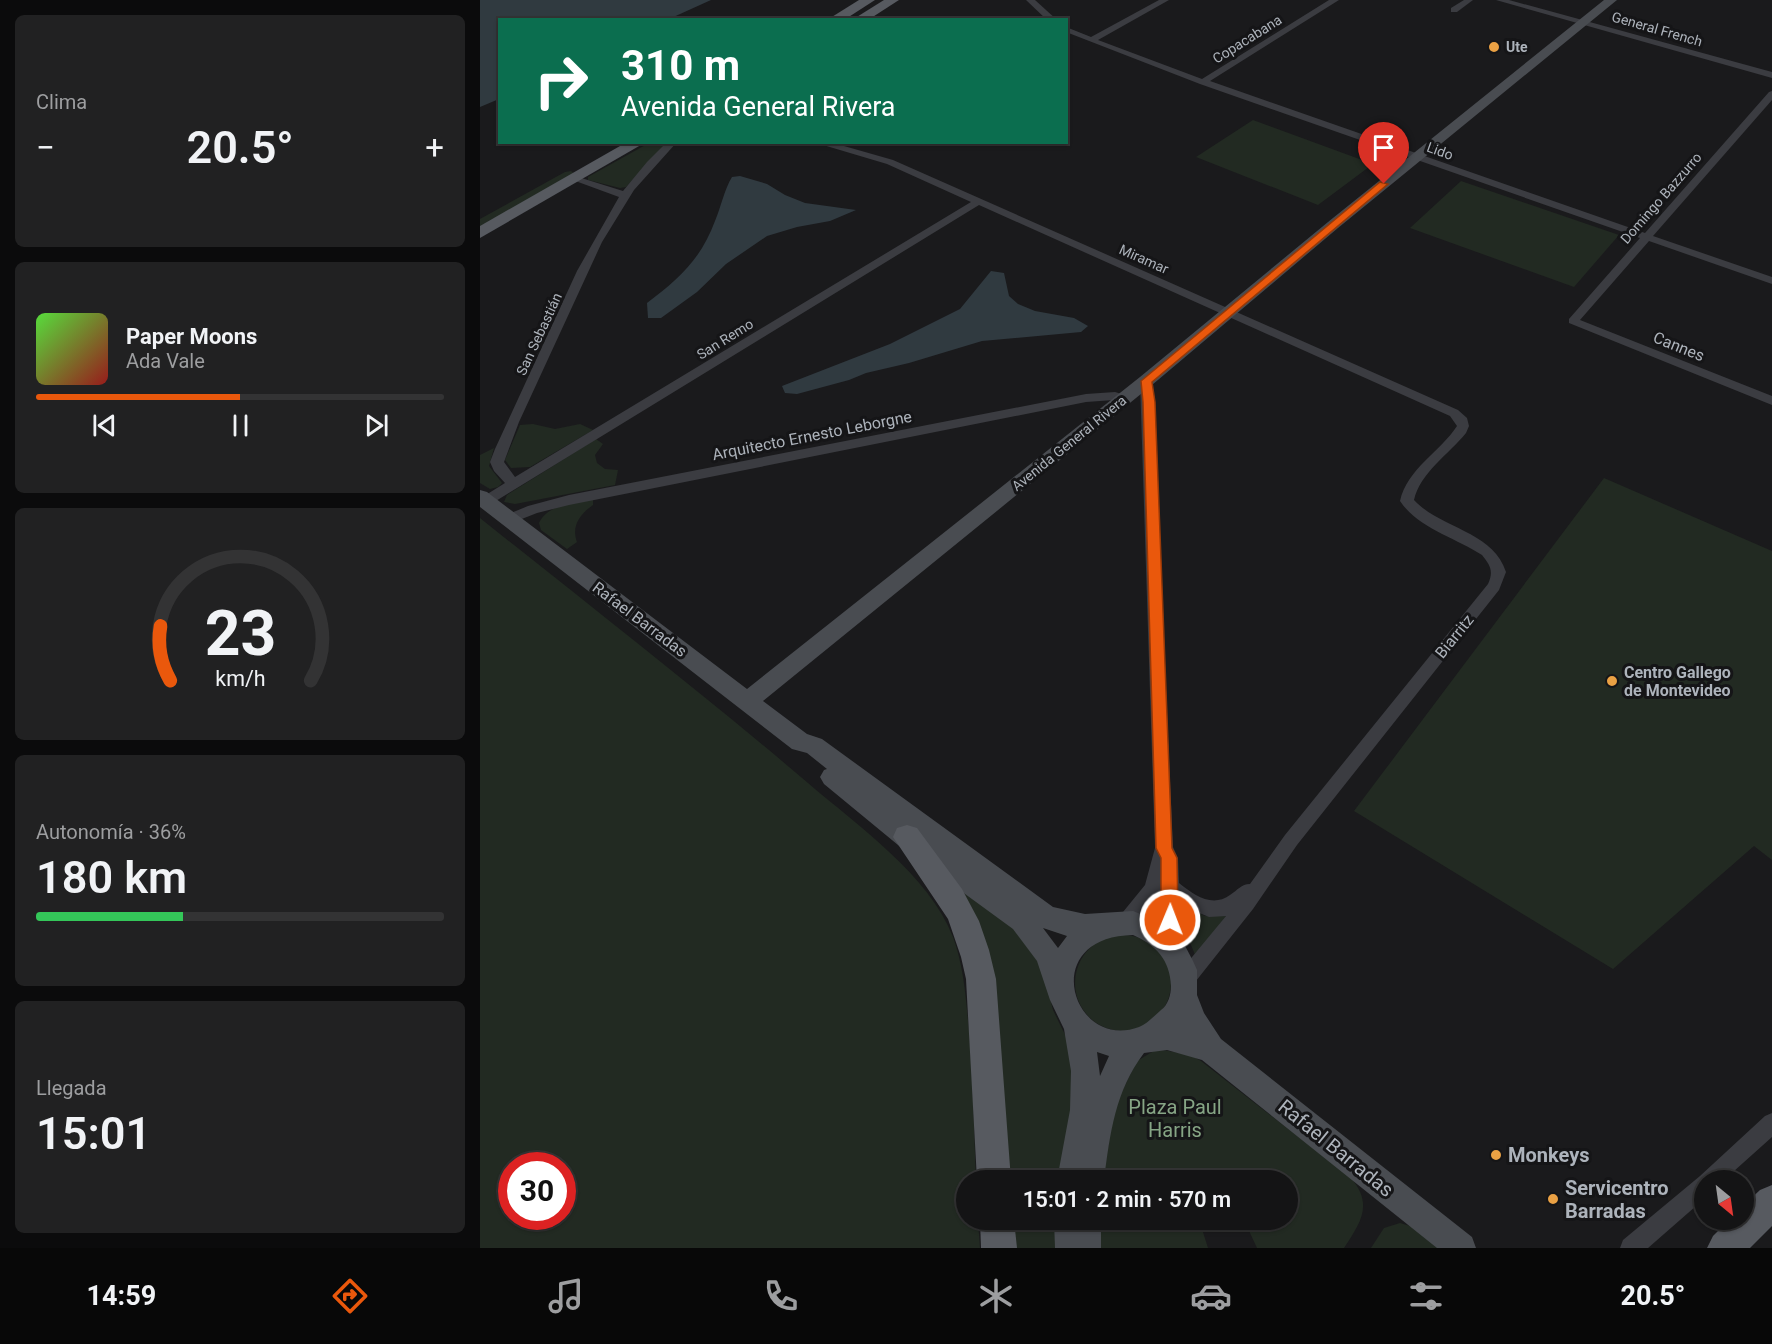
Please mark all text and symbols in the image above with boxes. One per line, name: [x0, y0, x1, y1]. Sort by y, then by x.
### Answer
street label: General French: [1610, 8, 1704, 50]
street label: Copacabana: [1210, 11, 1284, 67]
place label: Ute: [1506, 39, 1528, 55]
marker: Ute: [1487, 40, 1501, 54]
text: 310 m: [621, 41, 740, 90]
icon: right: [522, 42, 600, 120]
text: Clima: [36, 90, 87, 114]
text: Avenida General Rivera: [621, 91, 896, 123]
text: 20.5°: [186, 121, 294, 174]
pin: [1358, 122, 1409, 184]
text: −: [36, 128, 55, 167]
text: +: [425, 128, 444, 167]
icon: arrive: [1367, 131, 1400, 164]
street label: Lido: [1425, 139, 1455, 163]
street label: Domingo Bazzurro: [1617, 149, 1705, 247]
street label: Miramar: [1117, 241, 1171, 277]
street label: San Sebastián: [513, 290, 565, 378]
street label: San Remo: [694, 315, 756, 363]
text: Paper Moons: [126, 324, 257, 349]
street label: Cannes: [1650, 328, 1707, 365]
text: Ada Vale: [126, 349, 205, 373]
street label: Avenida General Rivera: [1009, 392, 1129, 494]
street label: Arquitecto Ernesto Leborgne: [711, 407, 913, 464]
icon: previous: [88, 409, 121, 442]
icon: pause: [224, 409, 257, 442]
icon: next: [360, 409, 393, 442]
street label: Rafael Barradas: [589, 578, 691, 661]
text: 23: [204, 597, 276, 670]
street label: Biarritz: [1431, 611, 1478, 662]
place label: Centro Gallego de Montevideo: [1624, 663, 1731, 700]
text: km/h: [215, 666, 265, 691]
marker: Centro Gallego de Montevideo: [1605, 674, 1619, 688]
text: Autonomía · 36%: [36, 820, 186, 844]
text: 180 km: [36, 851, 187, 904]
position arrow: [1138, 888, 1202, 952]
text: Llegada: [36, 1076, 107, 1100]
street label: Rafael Barradas: [1274, 1094, 1398, 1202]
park label: Plaza Paul Harris: [1128, 1095, 1222, 1142]
text: 15:01: [36, 1107, 151, 1160]
place label: Monkeys: [1508, 1143, 1590, 1167]
marker: Monkeys: [1489, 1148, 1503, 1162]
speed limit sign: 30: [498, 1152, 576, 1230]
north arrow: [1694, 1170, 1754, 1230]
map controls: [1694, 1170, 1754, 1230]
place label: Servicentro Barradas: [1565, 1176, 1669, 1223]
text: 15:01 · 2 min · 570 m: [1023, 1187, 1231, 1212]
marker: Servicentro Barradas: [1546, 1192, 1560, 1206]
icon: directions: [329, 1275, 371, 1317]
icon: music: [545, 1275, 587, 1317]
icon: phone: [760, 1275, 802, 1317]
icon: climate: [975, 1275, 1017, 1317]
icon: car: [1190, 1275, 1232, 1317]
icon: filters: [1405, 1275, 1447, 1317]
text: 14:59: [87, 1280, 156, 1312]
text: 20.5°: [1620, 1280, 1685, 1312]

